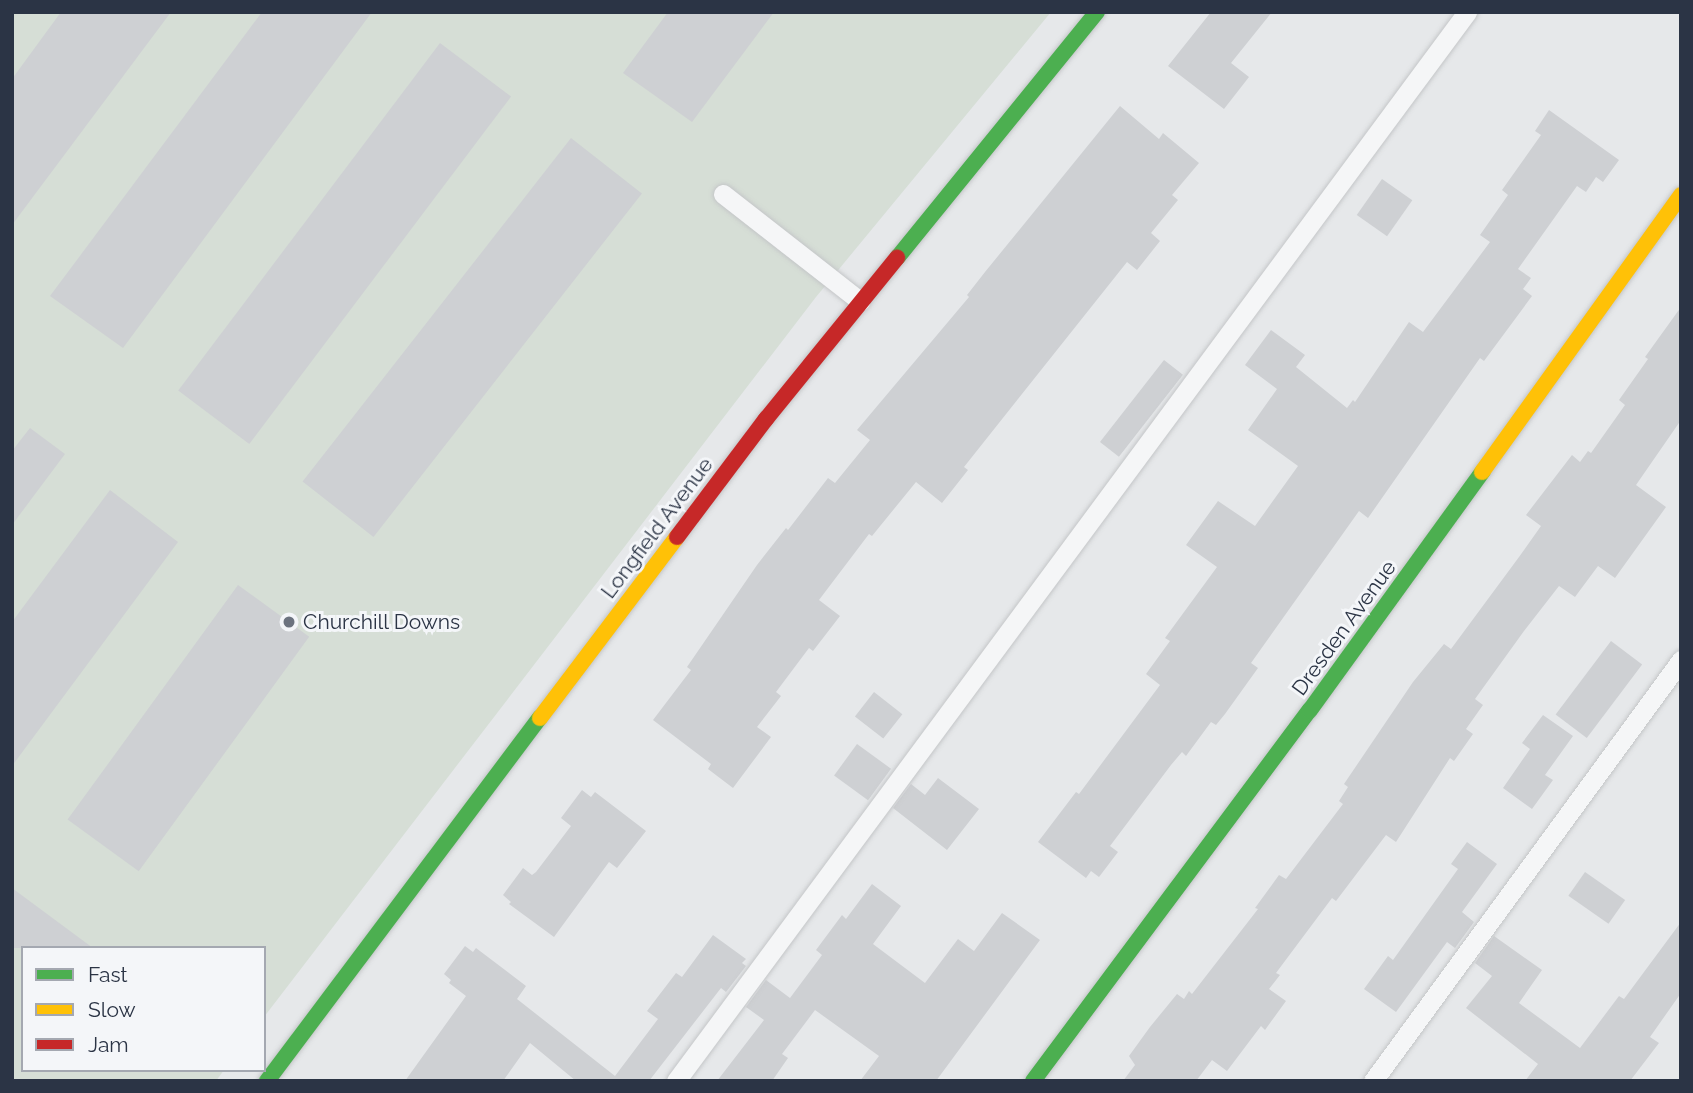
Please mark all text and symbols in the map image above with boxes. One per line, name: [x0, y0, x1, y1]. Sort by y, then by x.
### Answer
street label: Longfield Avenue: [596, 452, 718, 604]
street label: Dresden Avenue: [1286, 555, 1402, 701]
place label: Churchill Downs: [303, 609, 461, 635]
marker: Churchill Downs: [281, 614, 297, 630]
legend: [21, 946, 266, 1072]
text: Fast: [88, 962, 128, 987]
text: Slow: [88, 997, 136, 1022]
text: Jam: [88, 1032, 129, 1057]

